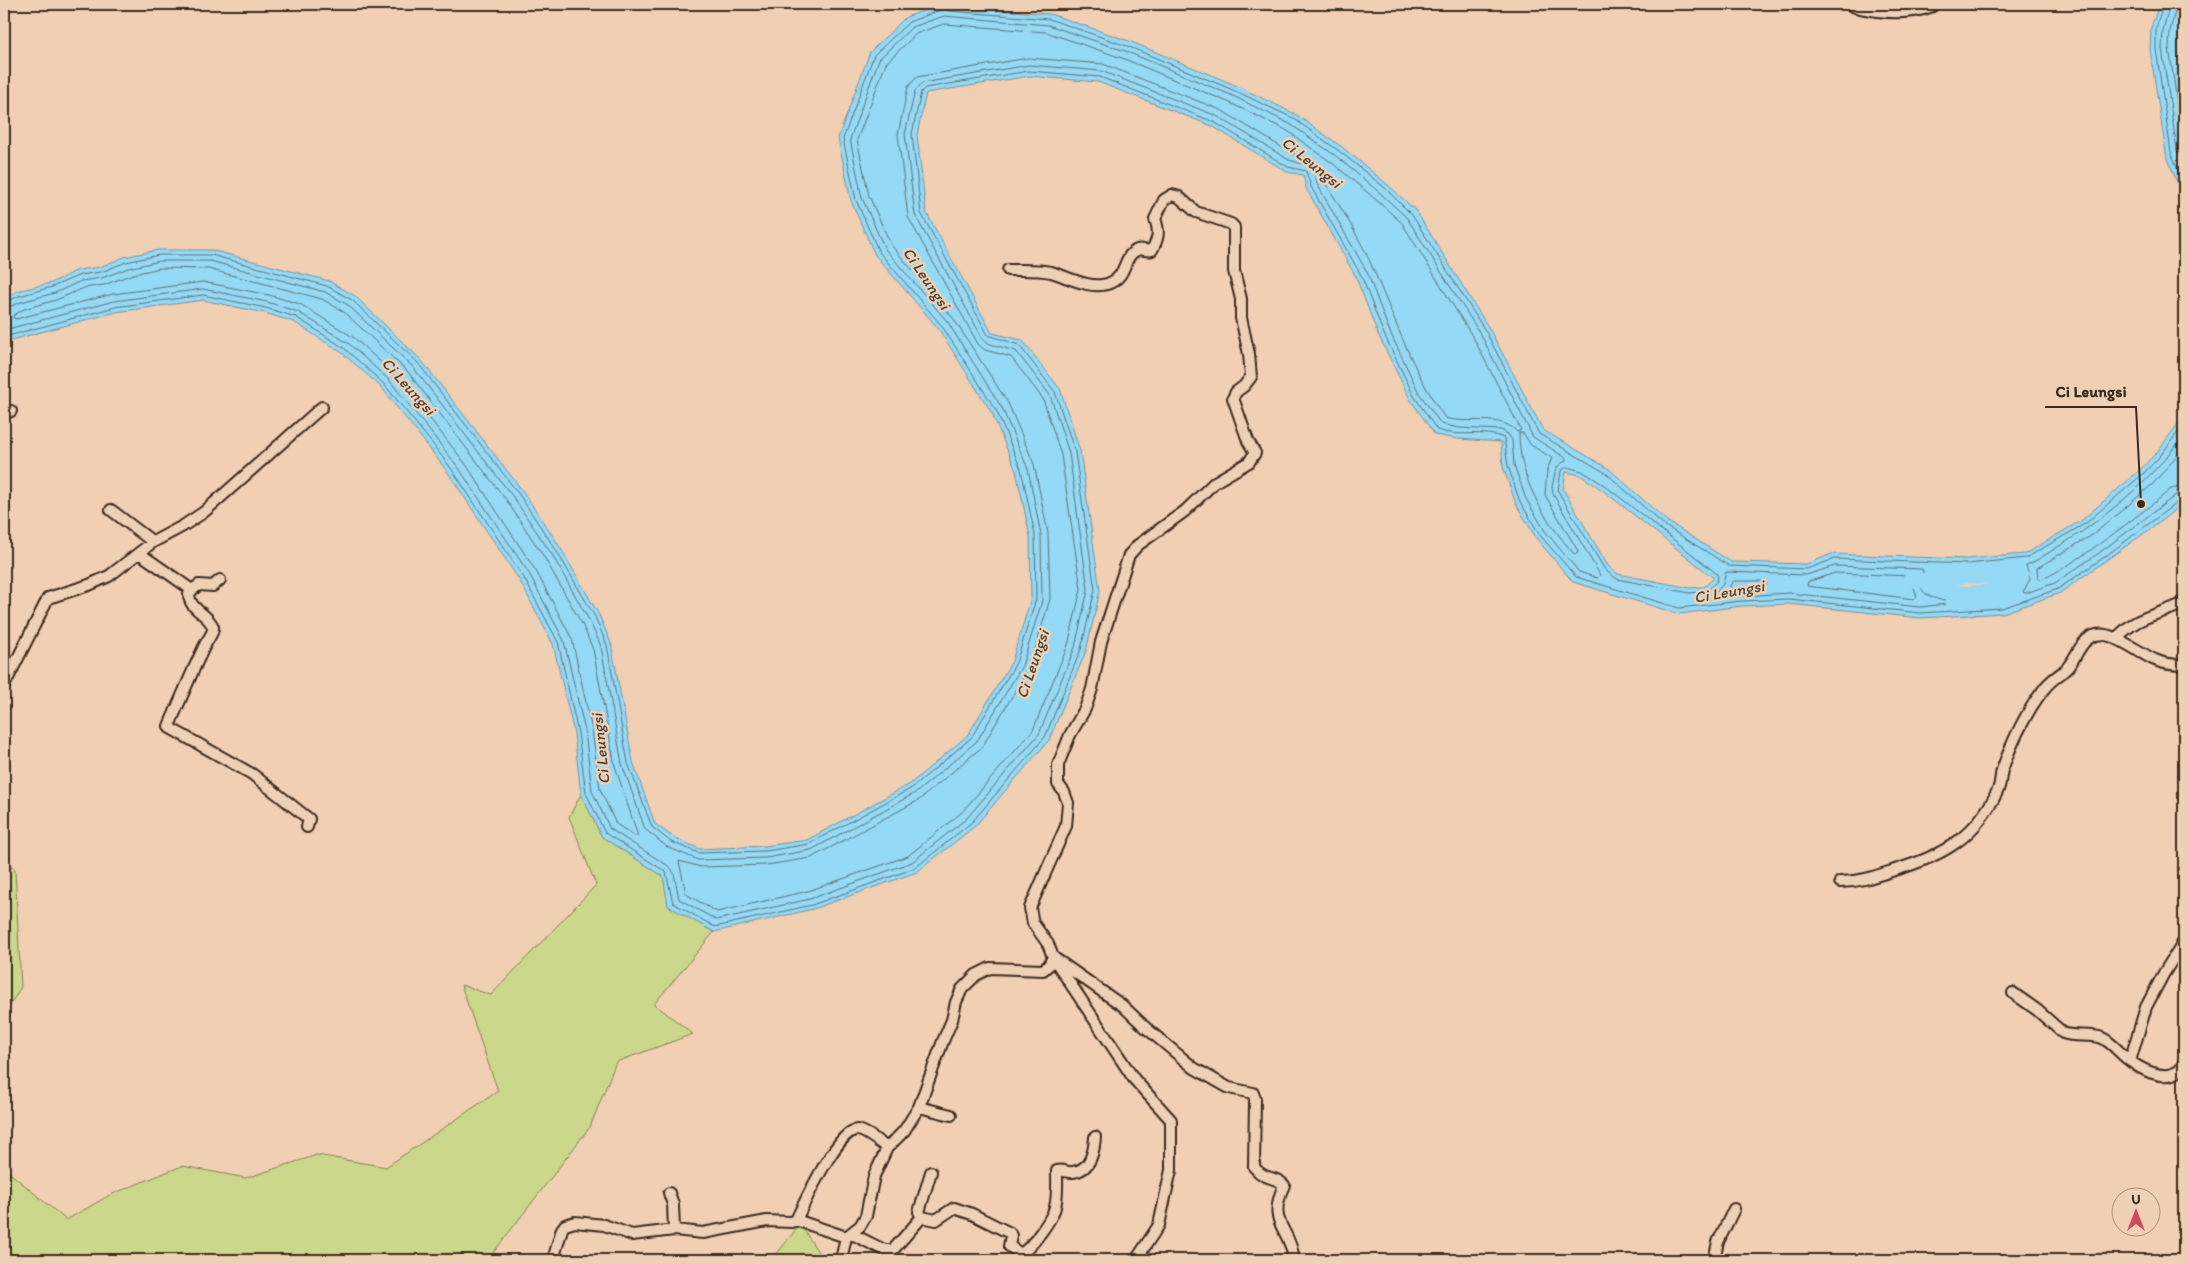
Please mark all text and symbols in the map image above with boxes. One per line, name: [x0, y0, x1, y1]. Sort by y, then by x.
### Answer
water label: Ci Leungsi: [1278, 133, 1347, 193]
water label: Ci Leungsi: [899, 244, 955, 315]
water label: Ci Leungsi: [378, 354, 441, 420]
callout: Ci Leungsi: [2045, 376, 2136, 407]
text: Ci Leungsi: [2055, 382, 2127, 402]
water label: Ci Leungsi: [1692, 576, 1768, 607]
water label: Ci Leungsi: [1012, 626, 1054, 701]
water label: Ci Leungsi: [587, 711, 614, 785]
north arrow: [2110, 1186, 2160, 1236]
text: U: [2131, 1191, 2141, 1208]

